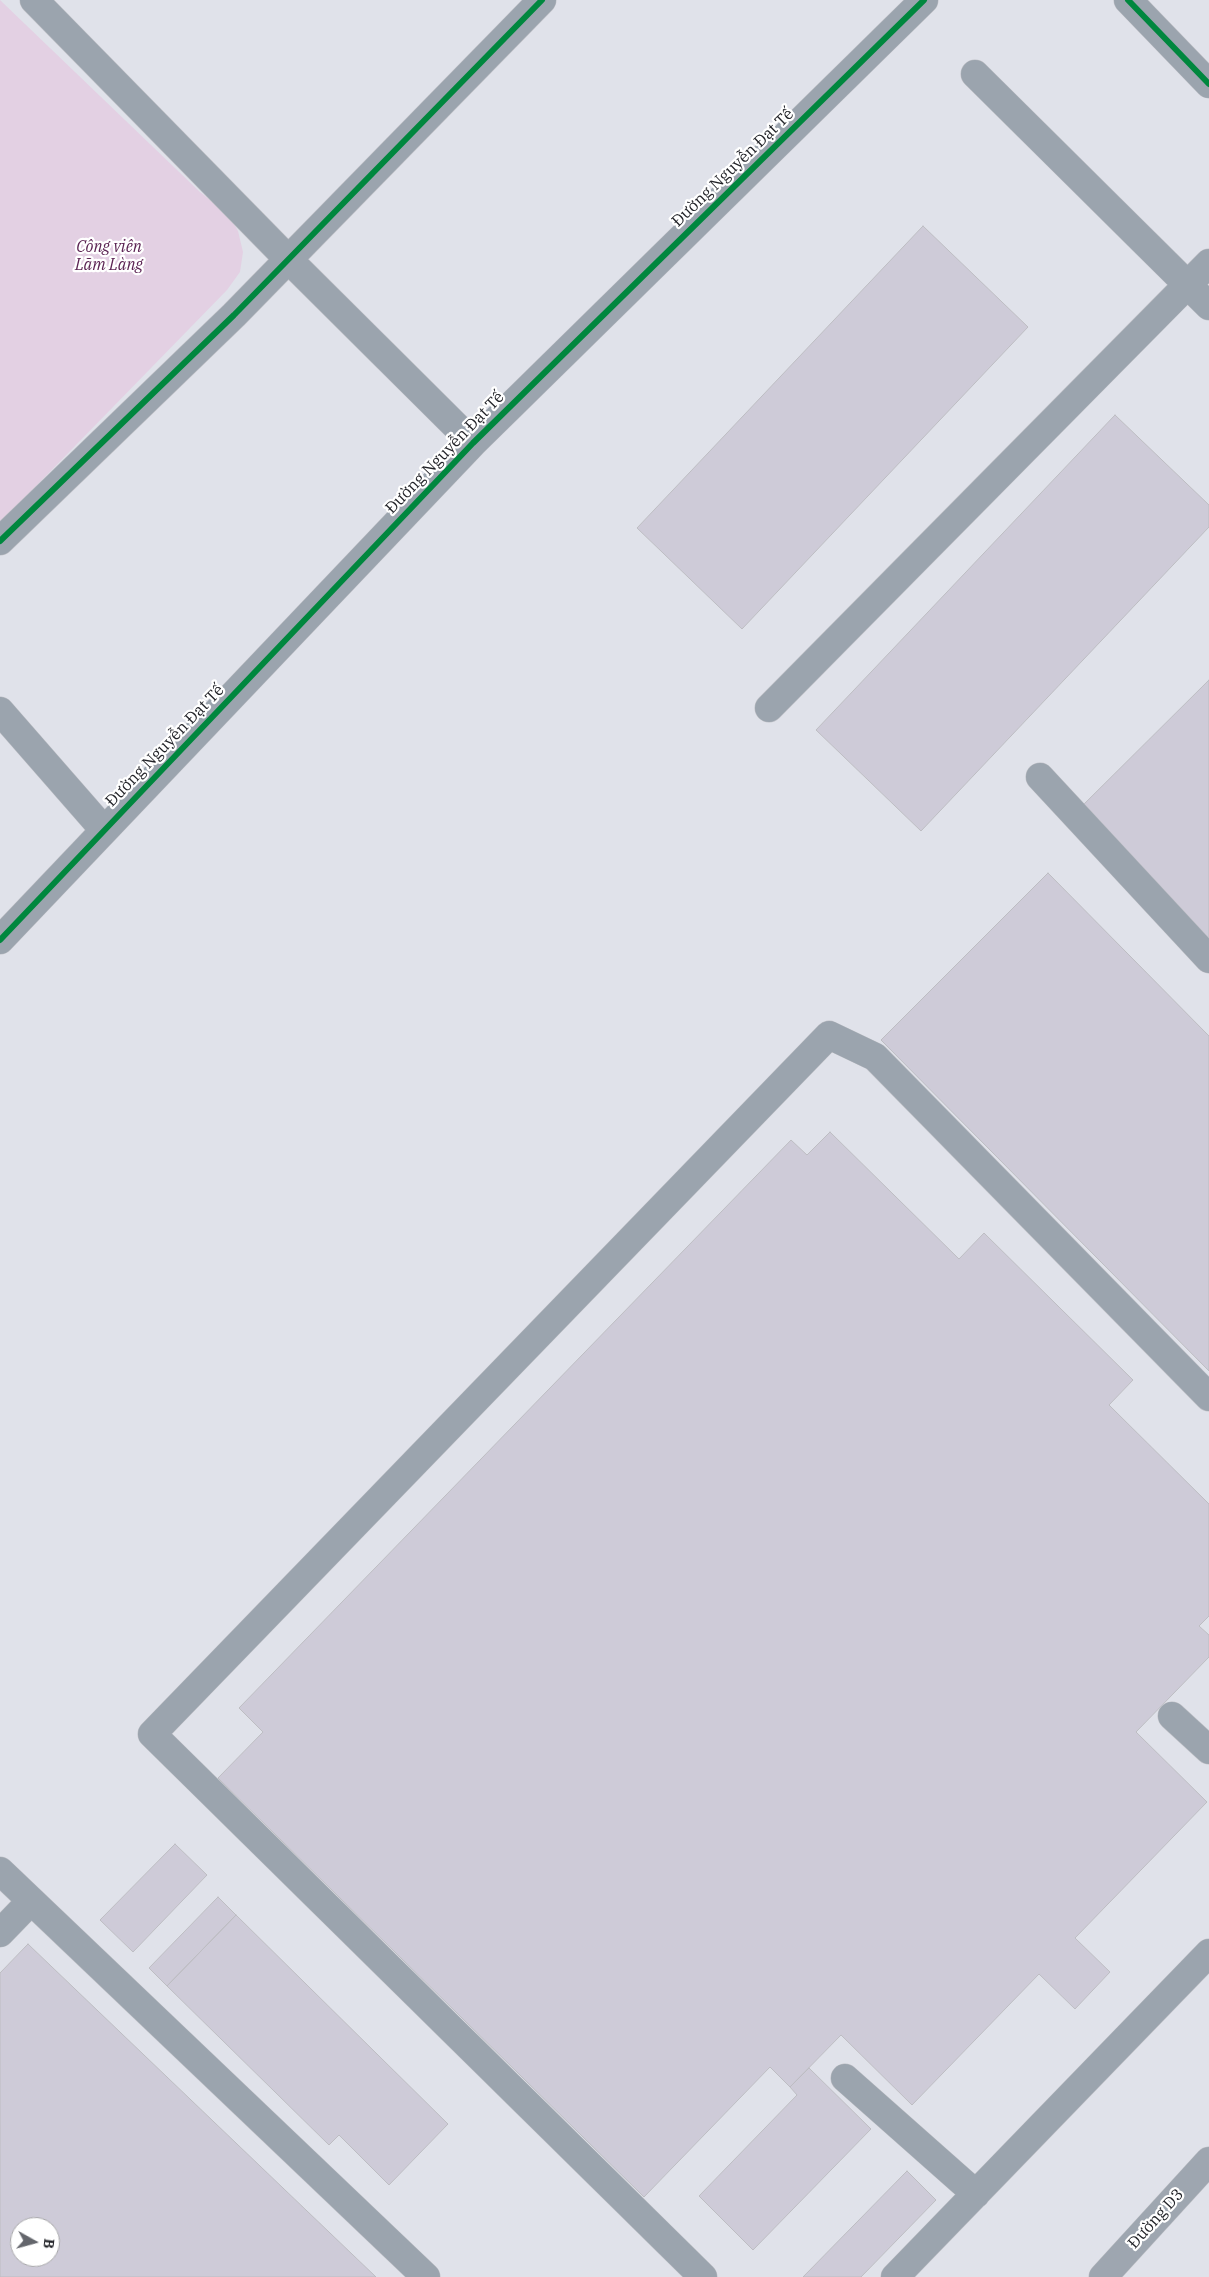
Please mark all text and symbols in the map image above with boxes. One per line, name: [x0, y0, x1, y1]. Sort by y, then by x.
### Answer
street label: Đường Nguyễn Đạt Tế: [668, 105, 798, 231]
park label: Công viên Lãm Làng: [75, 237, 143, 275]
street label: Đường Nguyễn Đạt Tế: [382, 388, 508, 518]
street label: Đường Nguyễn Đạt Tế: [102, 681, 228, 811]
street label: Đường D3: [1124, 2185, 1188, 2253]
north arrow: [10, 2217, 60, 2267]
text: B: [39, 2238, 58, 2250]

